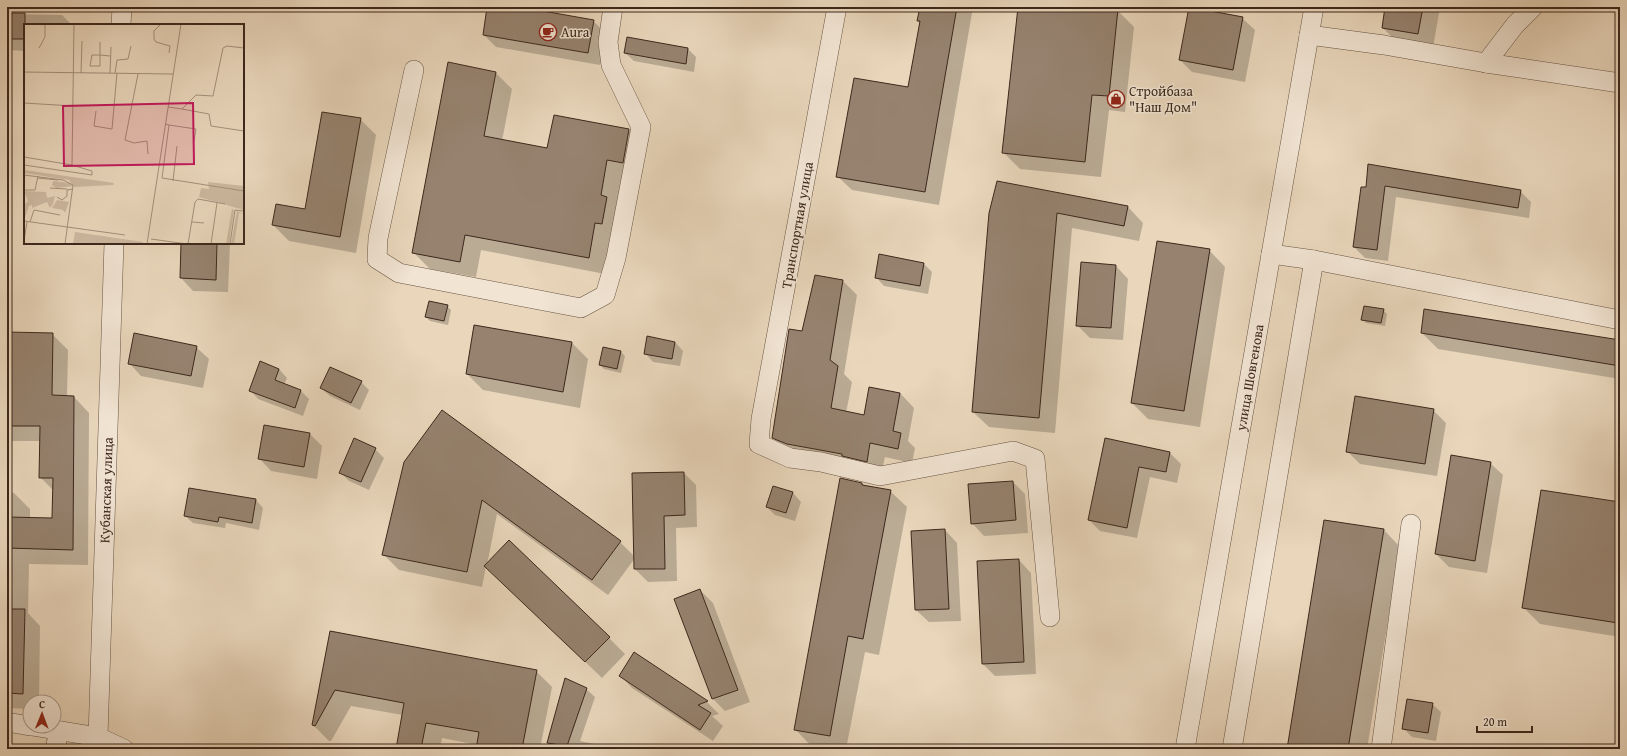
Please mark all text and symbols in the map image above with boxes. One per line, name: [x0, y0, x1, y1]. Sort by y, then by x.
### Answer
cafe icon: Aura: [538, 22, 558, 42]
place label: Aura: [561, 22, 590, 42]
inset map: [24, 24, 244, 244]
place label: Стройбаза "Наш Дом": [1129, 81, 1197, 117]
shop icon: Стройбаза "Наш Дом": [1106, 89, 1126, 109]
street label: Транспортная улица: [776, 160, 818, 290]
street label: улица Шовгенова: [1230, 322, 1269, 433]
street label: Кубанская улица: [94, 437, 118, 543]
north arrow: [22, 694, 62, 734]
text: С: [39, 696, 45, 712]
scale bar: [1477, 708, 1532, 734]
text: 20 m: [1483, 713, 1507, 730]

